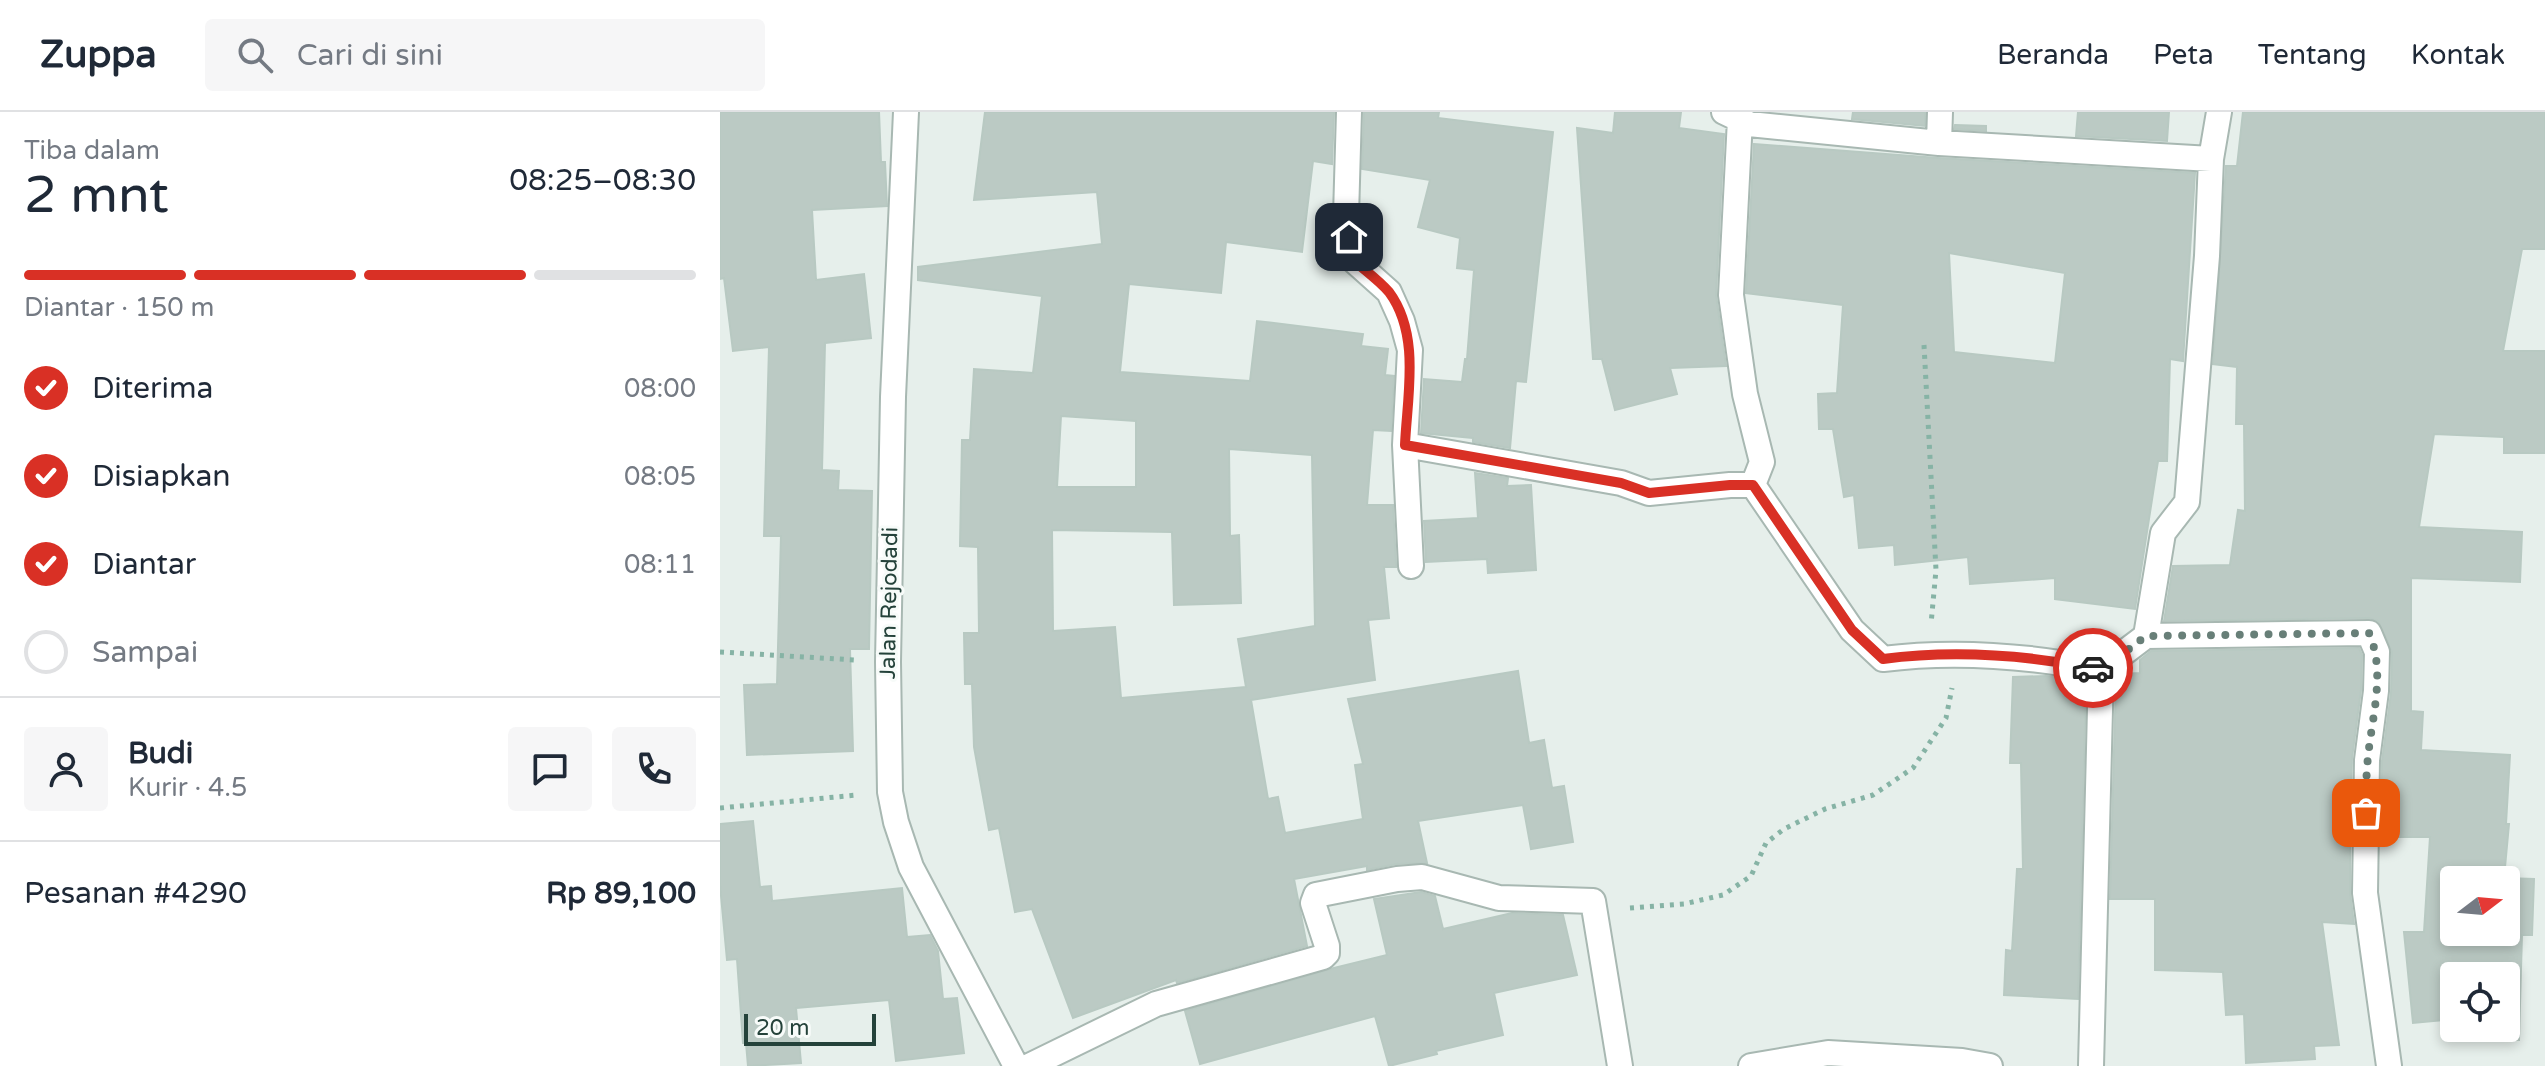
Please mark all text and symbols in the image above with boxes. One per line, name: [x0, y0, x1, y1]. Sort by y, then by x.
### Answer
search box: [205, 19, 765, 91]
text: Zuppa: [40, 32, 157, 78]
icon: search: [233, 33, 277, 77]
text: Cari di sini: [297, 37, 443, 74]
text: Beranda: [1997, 38, 2109, 72]
text: Peta: [2153, 38, 2214, 72]
text: Tentang: [2258, 38, 2367, 72]
text: Kontak: [2411, 38, 2505, 72]
text: Tiba dalam: [24, 135, 160, 166]
text: 08:25–08:30: [509, 162, 696, 199]
text: 2 mnt: [24, 164, 169, 227]
pin: [1315, 203, 1383, 271]
icon: home: [1327, 215, 1371, 259]
text: Diantar · 150 m: [24, 292, 214, 323]
icon: check: [24, 366, 68, 410]
text: Diterima: [92, 370, 213, 407]
text: 08:00: [624, 373, 696, 404]
icon: check: [24, 454, 68, 498]
text: Disiapkan: [92, 458, 231, 495]
text: 08:05: [624, 461, 696, 492]
street label: Jalan Rejodadi: [875, 527, 903, 679]
icon: check: [24, 542, 68, 586]
text: Diantar: [92, 546, 196, 583]
text: 08:11: [624, 549, 696, 580]
courier: [2053, 628, 2133, 708]
text: Sampai: [92, 634, 198, 671]
icon: car: [2071, 646, 2115, 690]
button: person: [24, 727, 108, 811]
button: chat: [508, 727, 592, 811]
button: phone: [612, 727, 696, 811]
text: Budi: [128, 735, 193, 772]
text: Kurir · 4.5: [128, 772, 247, 803]
pin: [2332, 779, 2400, 847]
icon: bag: [2344, 791, 2388, 835]
north arrow: [2440, 866, 2520, 946]
map controls: [2440, 866, 2520, 1042]
text: Pesanan #4290: [24, 875, 247, 912]
text: Rp 89,100: [546, 875, 696, 912]
button: locate: [2440, 962, 2520, 1042]
scale bar: [744, 1010, 876, 1046]
text: 20 m: [756, 1015, 810, 1041]

